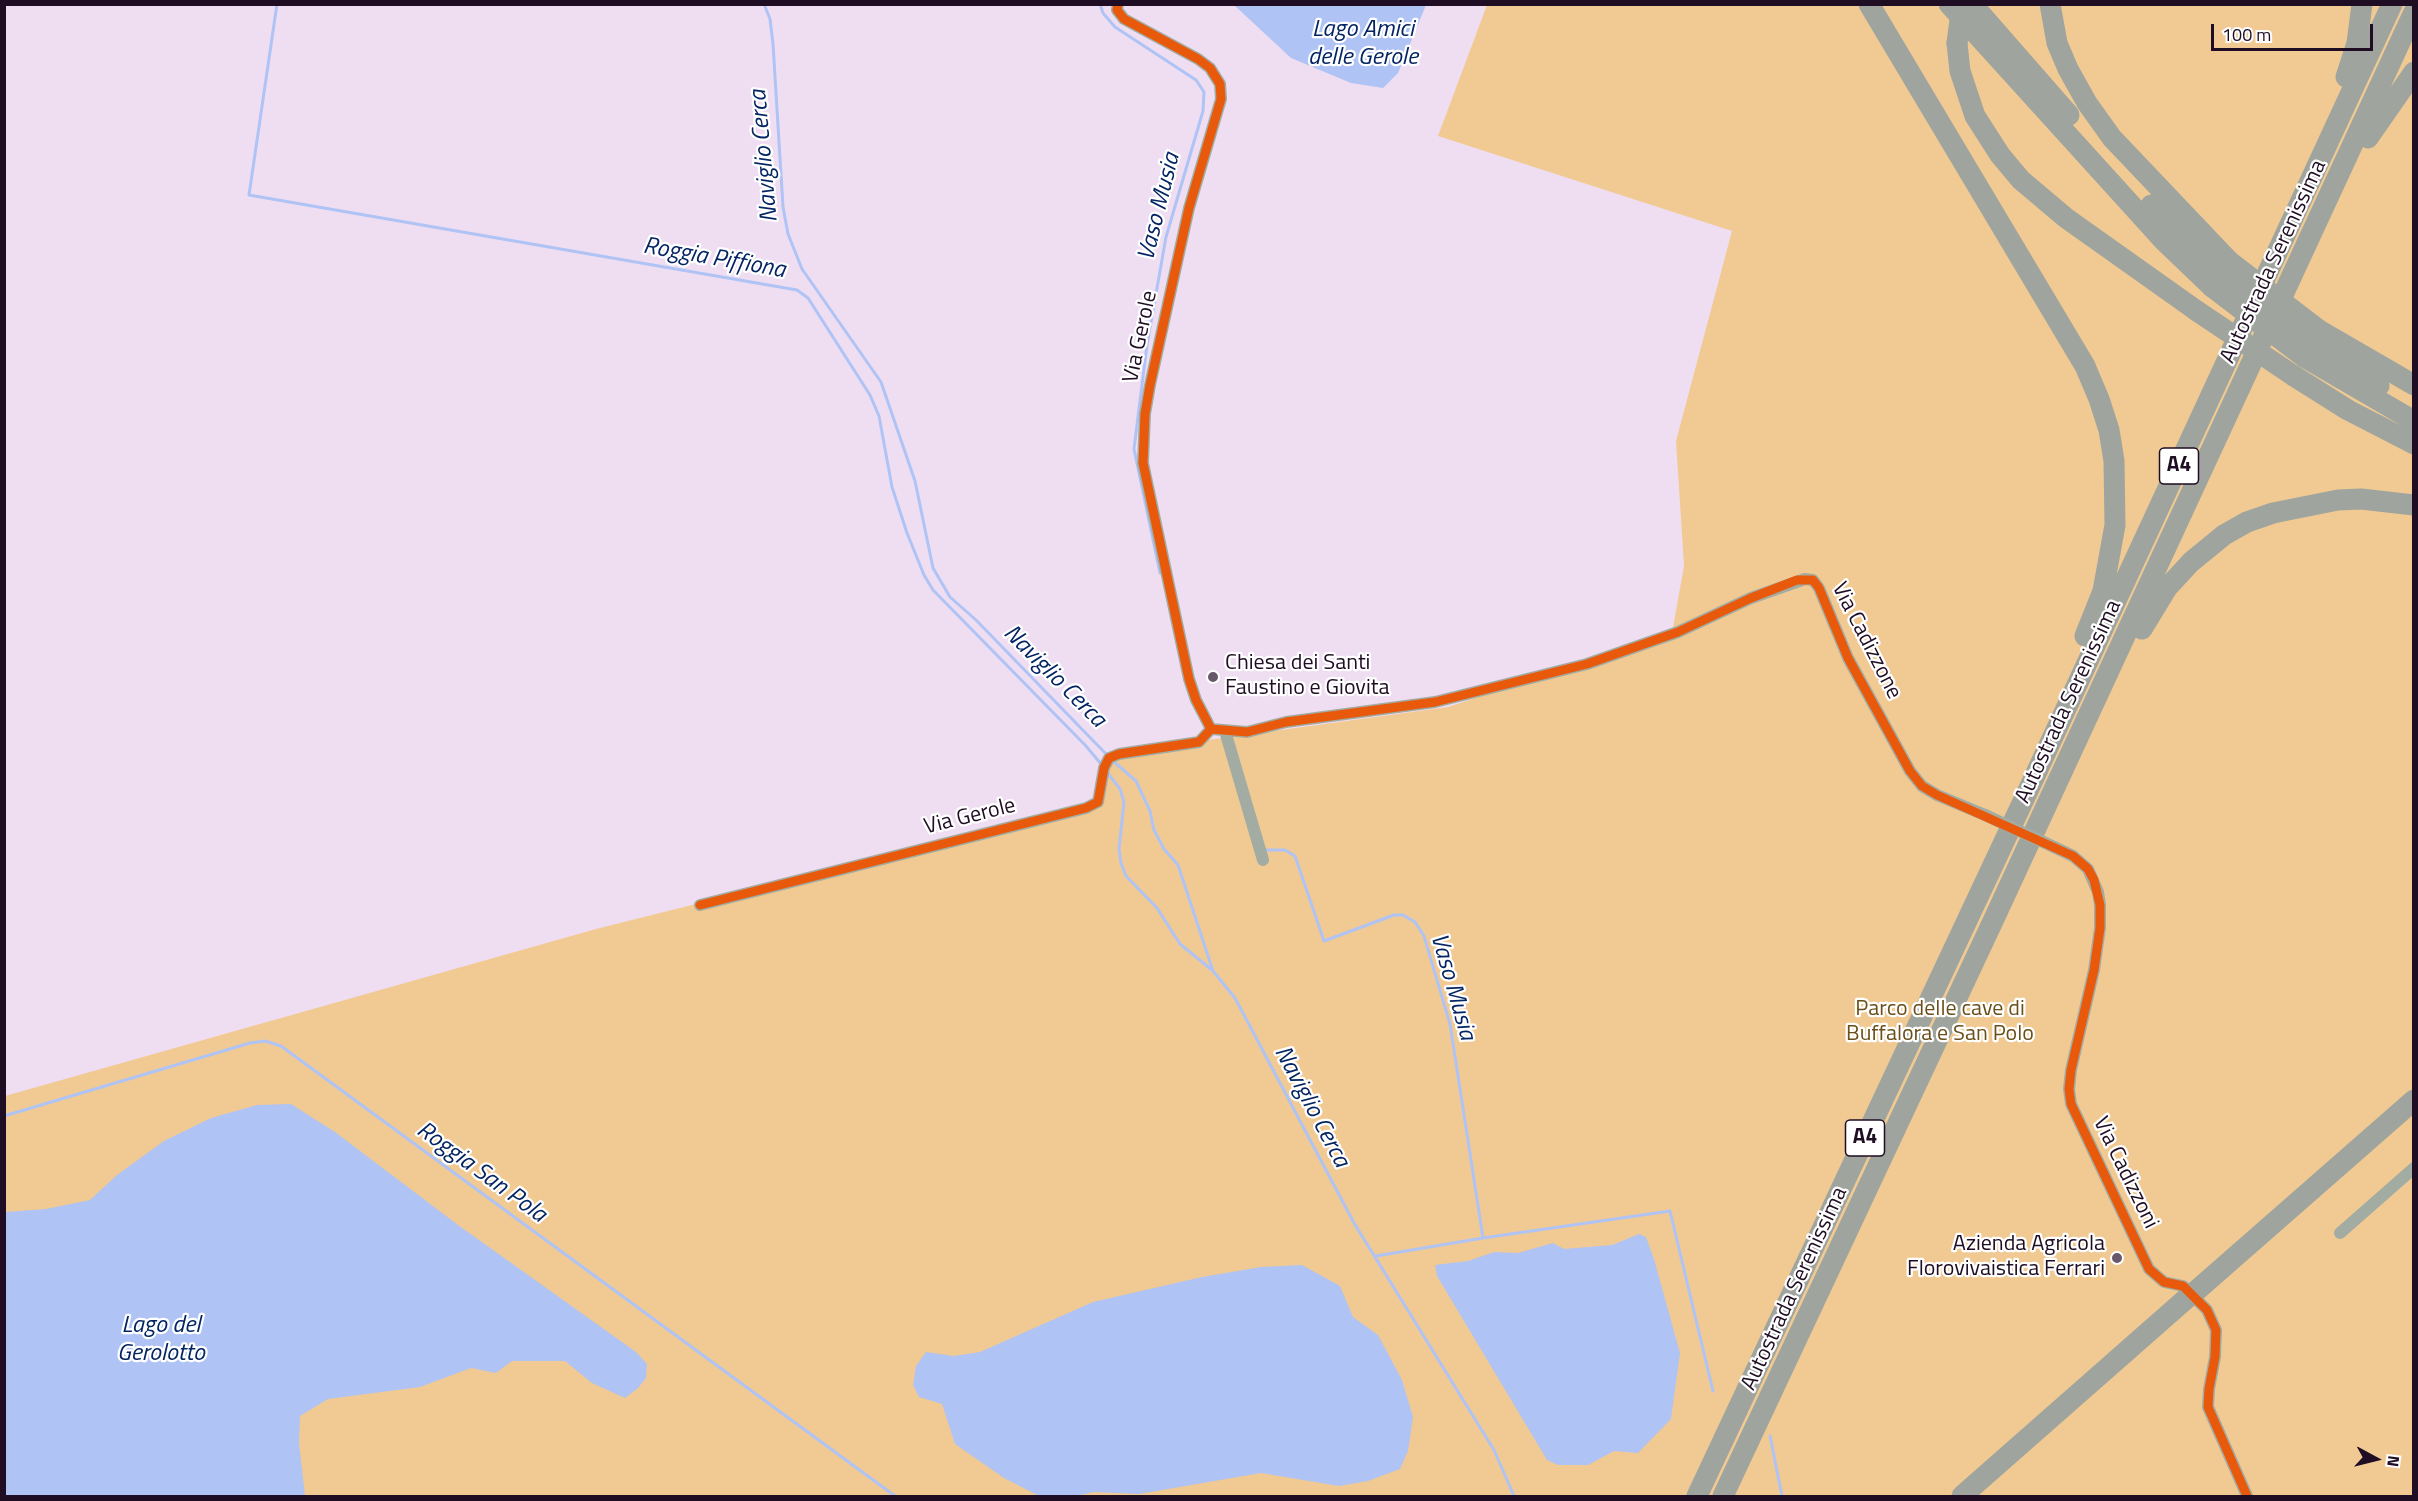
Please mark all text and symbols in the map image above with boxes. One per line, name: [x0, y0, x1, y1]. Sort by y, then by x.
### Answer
scale bar: [2214, 12, 2376, 50]
water label: Lago Amici delle Gerole: [1308, 16, 1418, 72]
text: 100 m: [2222, 21, 2271, 48]
water label: Naviglio Cerca: [745, 88, 785, 224]
water label: Vaso Musia: [1133, 150, 1187, 264]
street label: Autostrada Serenissima: [2215, 156, 2333, 368]
water label: Roggia Piffiona: [641, 232, 787, 286]
street label: Via Gerole: [1118, 289, 1164, 385]
road number: A4: [2160, 448, 2198, 484]
street label: Via Cadizzone: [1825, 578, 1907, 704]
street label: Autostrada Serenissima: [2010, 596, 2128, 808]
water label: Naviglio Cerca: [997, 620, 1111, 734]
place label: Chiesa dei Santi Faustino e Giovita: [1225, 651, 1389, 702]
marker: Chiesa dei Santi Faustino e Giovita: [1206, 670, 1220, 684]
street label: Via Gerole: [922, 793, 1018, 841]
water label: Vaso Musia: [1423, 930, 1481, 1044]
park label: Parco delle cave di Buffalora e San Polo: [1846, 997, 2034, 1048]
water label: Naviglio Cerca: [1267, 1041, 1355, 1173]
street label: Via Cadizzoni: [2087, 1113, 2163, 1233]
water label: Roggia San Pola: [411, 1116, 551, 1230]
road number: A4: [1846, 1120, 1884, 1156]
street label: Autostrada Serenissima: [1736, 1183, 1854, 1395]
place label: Azienda Agricola Florovivaistica Ferrari: [1907, 1232, 2105, 1284]
marker: Azienda Agricola Florovivaistica Ferrari: [2110, 1251, 2124, 1265]
water label: Lago del Gerolotto: [117, 1312, 205, 1368]
north arrow: [2346, 1429, 2406, 1489]
text: N: [2381, 1454, 2406, 1468]

